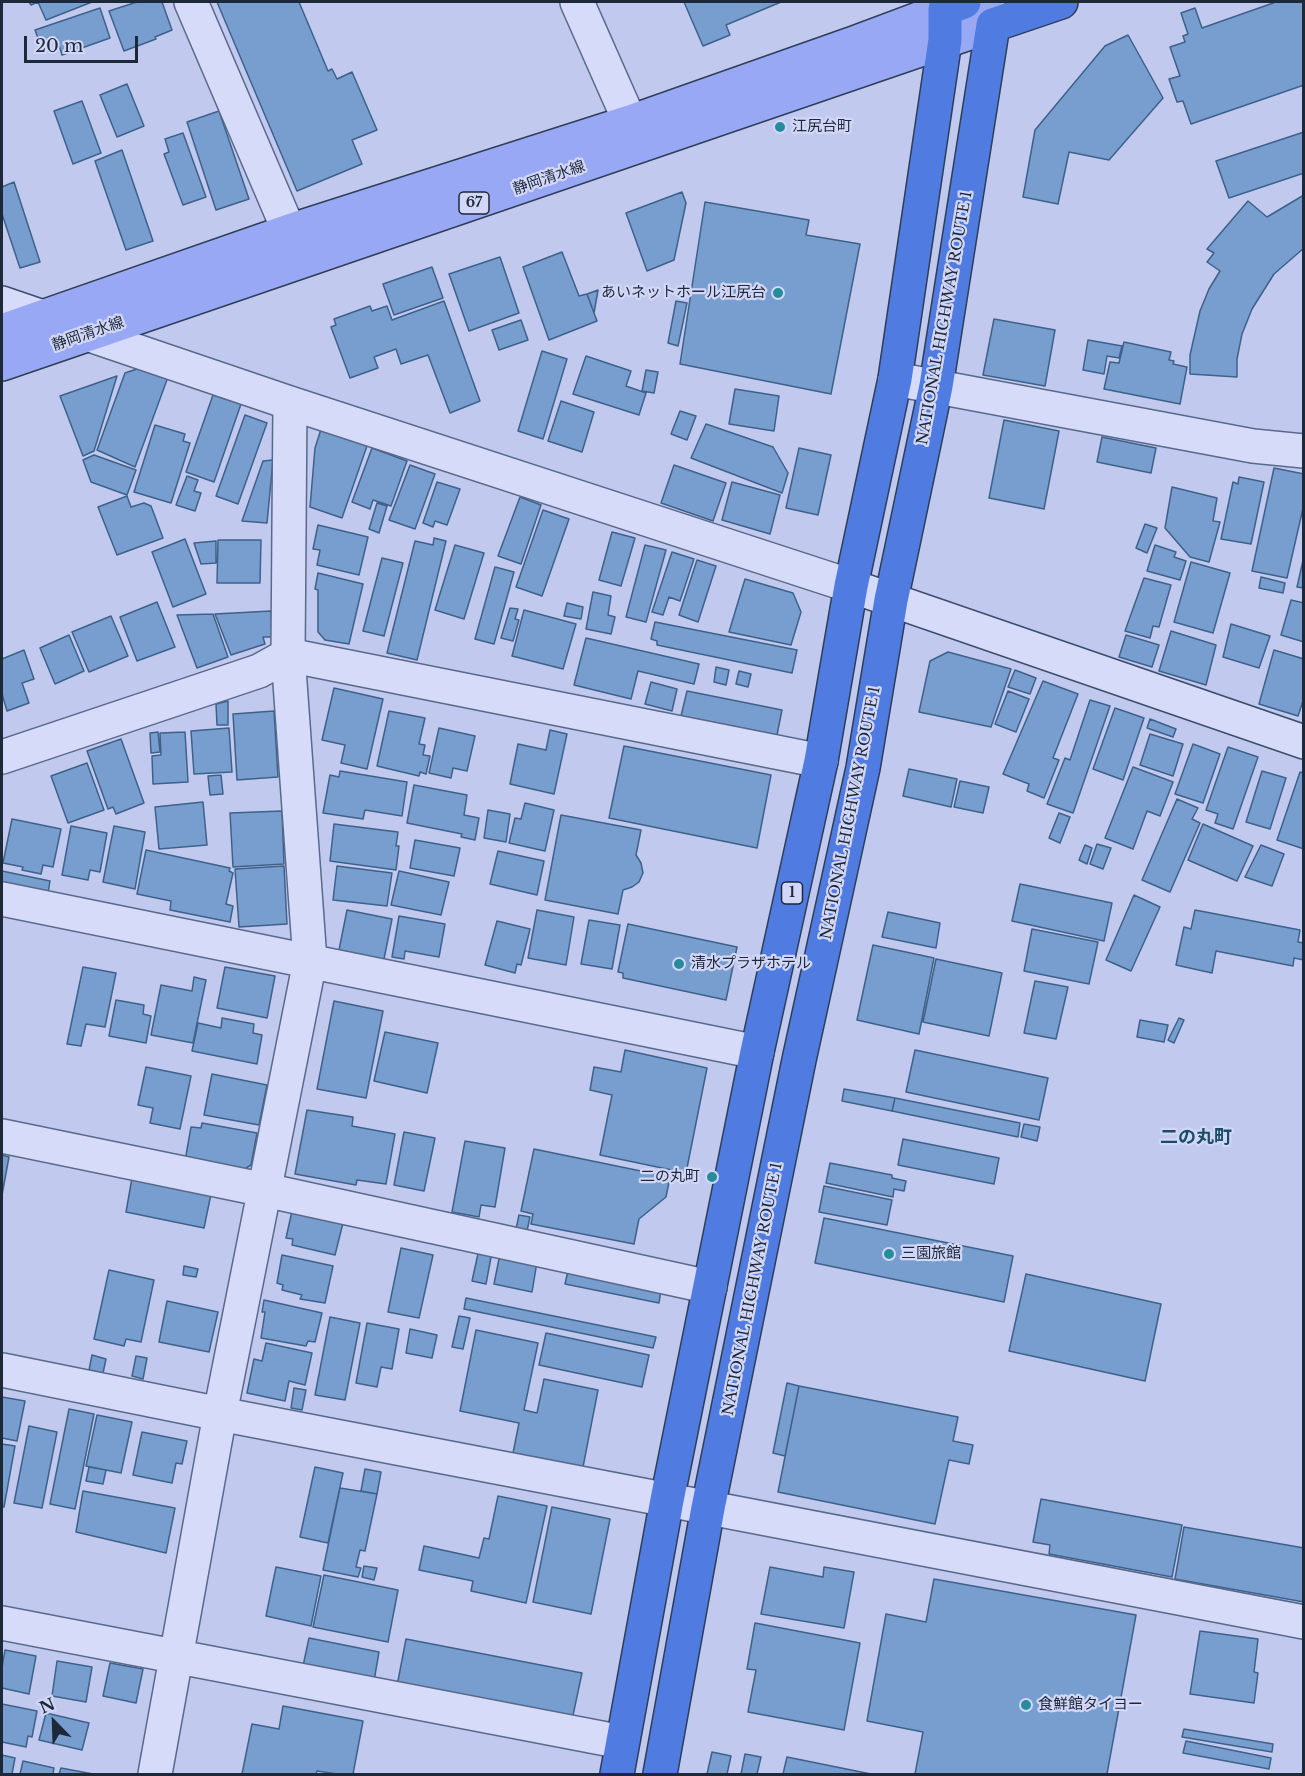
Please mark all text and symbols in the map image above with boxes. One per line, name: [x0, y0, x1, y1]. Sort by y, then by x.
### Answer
scale bar: [27, 24, 141, 62]
text: 20 m: [35, 35, 83, 57]
place label: 江尻台町: [792, 118, 852, 136]
marker: 江尻台町: [773, 120, 787, 134]
street label: 静岡清水線: [511, 157, 587, 199]
street label: NATIONAL HIGHWAY ROUTE 1: [914, 190, 976, 446]
road number: 67: [459, 192, 489, 214]
place label: あいネットホール江尻台: [601, 284, 766, 302]
marker: あいネットホール江尻台: [771, 286, 785, 300]
street label: 静岡清水線: [50, 313, 126, 355]
street label: NATIONAL HIGHWAY ROUTE 1: [818, 685, 884, 941]
road number: 1: [782, 882, 802, 904]
place label: 清水プラザホテル: [691, 955, 811, 973]
marker: 清水プラザホテル: [672, 957, 686, 971]
district label: 二の丸町: [1160, 1127, 1232, 1149]
street label: NATIONAL HIGHWAY ROUTE 1: [720, 1161, 786, 1417]
place label: 二の丸町: [640, 1168, 700, 1186]
marker: 二の丸町: [705, 1170, 719, 1184]
place label: 三園旅館: [901, 1245, 961, 1263]
marker: 三園旅館: [882, 1247, 896, 1261]
north arrow: [24, 1692, 84, 1752]
text: N: [36, 1693, 58, 1718]
place label: 食鮮館タイヨー: [1038, 1696, 1143, 1714]
marker: 食鮮館タイヨー: [1019, 1698, 1033, 1712]

